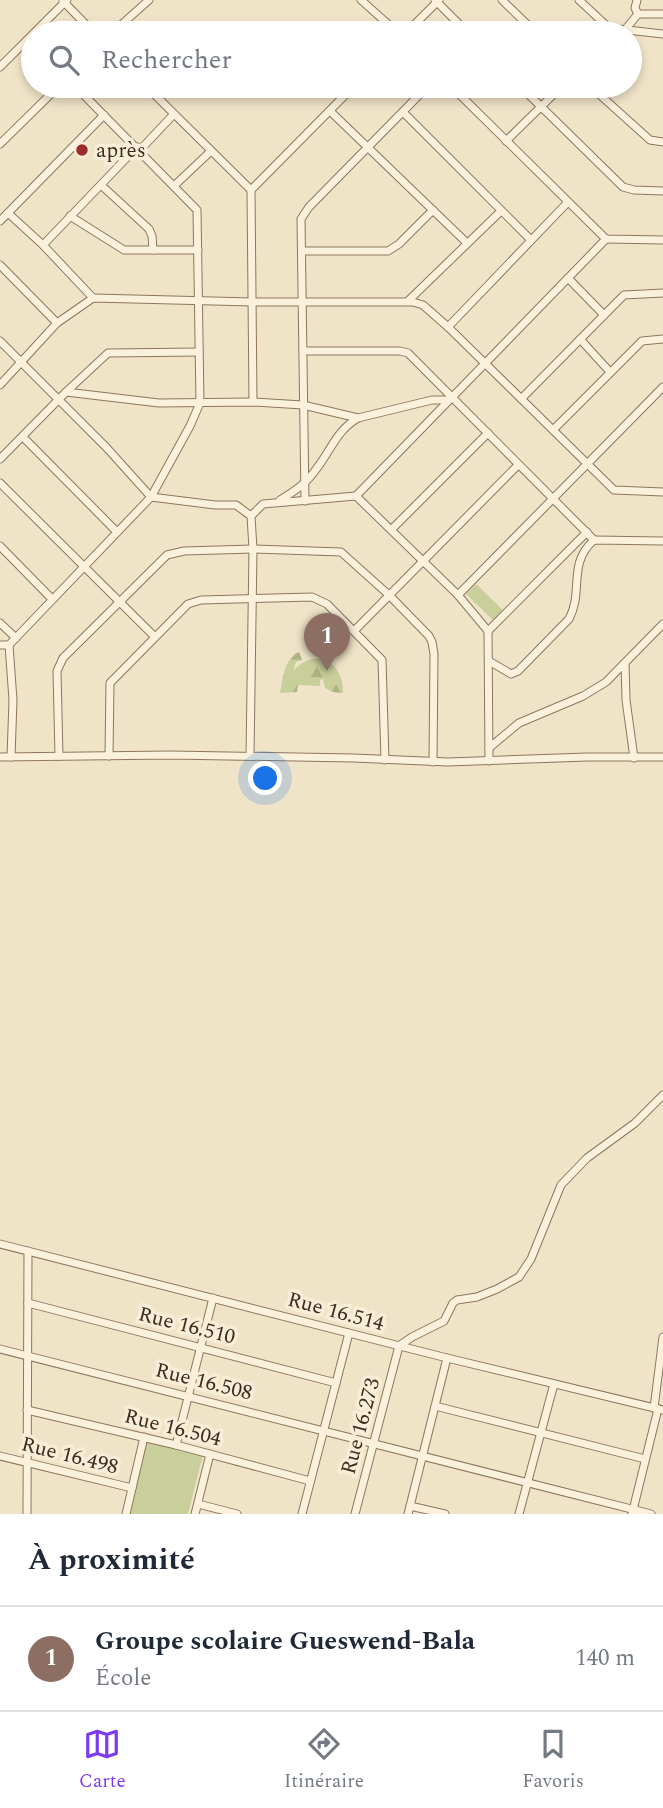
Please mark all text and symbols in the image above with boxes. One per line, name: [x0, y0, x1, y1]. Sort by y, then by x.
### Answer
search box: [21, 21, 642, 98]
text: Rechercher: [101, 40, 232, 80]
icon: search: [45, 41, 83, 79]
place label: après: [96, 135, 146, 167]
marker: après: [74, 142, 90, 158]
pin: 1: [304, 613, 350, 671]
your location: [248, 761, 282, 795]
street label: Rue 16.514: [284, 1284, 388, 1340]
street label: Rue 16.510: [135, 1298, 239, 1353]
street label: Rue 16.508: [152, 1354, 256, 1409]
street label: Rue 16.273: [333, 1374, 389, 1478]
street label: Rue 16.504: [121, 1400, 225, 1456]
street label: Rue 16.498: [18, 1428, 122, 1483]
text: À proximité: [28, 1537, 195, 1583]
text: Groupe scolaire Gueswend-Bala: [95, 1621, 475, 1661]
text: 1: [45, 1641, 57, 1676]
text: 140 m: [575, 1641, 635, 1676]
text: École: [95, 1661, 151, 1696]
tab: Carte: [79, 1725, 126, 1796]
tab: Itinéraire: [284, 1725, 364, 1796]
tab: Favoris: [522, 1725, 584, 1796]

